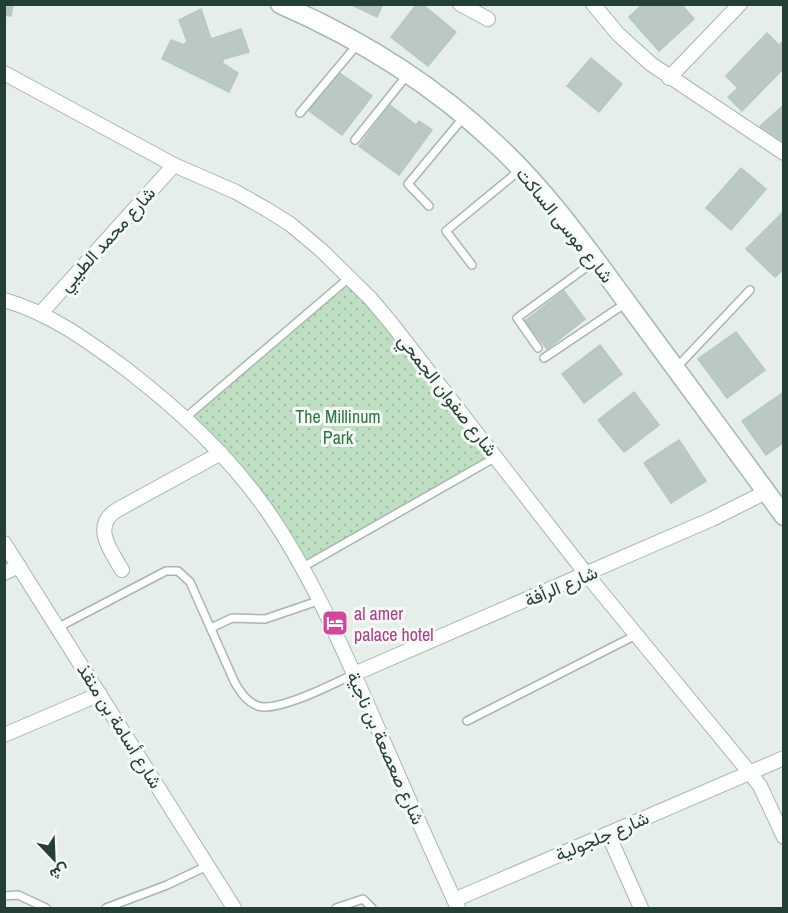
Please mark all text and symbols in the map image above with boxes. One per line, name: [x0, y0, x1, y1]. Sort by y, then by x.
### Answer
street label: شارع موسى الساكت: [511, 162, 619, 288]
street label: شارع محمد الطيبي: [53, 181, 163, 299]
street label: شارع صفوان الجمحي: [390, 329, 504, 463]
park label: The Millinum Park: [295, 404, 381, 450]
street label: شارع الرأفة: [521, 559, 601, 613]
place label: al amer palace hotel: [354, 601, 434, 647]
hotel icon: al amer palace hotel: [320, 608, 350, 638]
street label: شارع أسامة بن منقذ: [72, 659, 168, 793]
street label: شارع صعصعة بن ناجية: [341, 668, 431, 828]
street label: شارع جلجولية: [551, 805, 653, 867]
north arrow: [24, 829, 84, 889]
text: ش: [47, 859, 73, 887]

